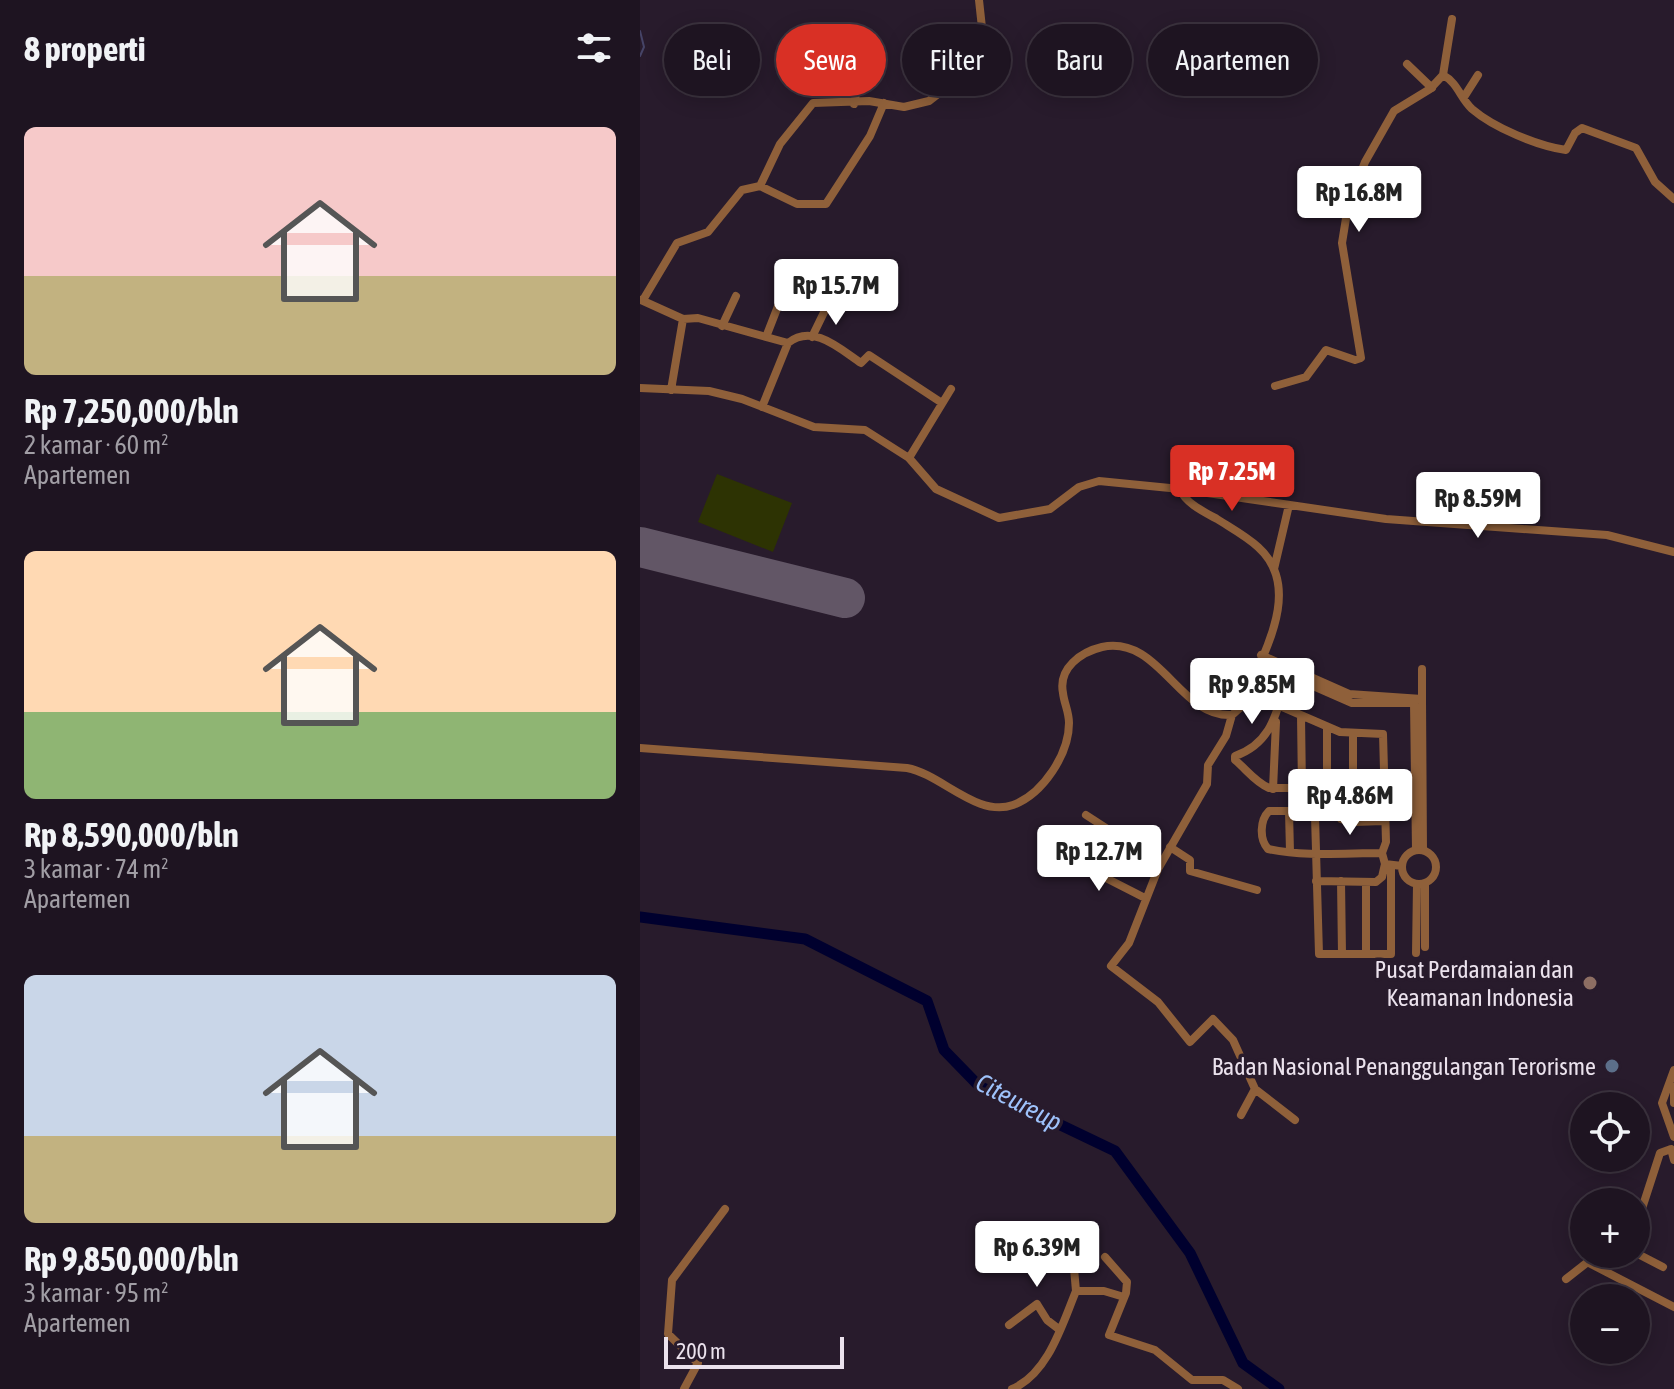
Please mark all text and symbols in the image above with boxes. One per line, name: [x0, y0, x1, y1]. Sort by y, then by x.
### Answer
chip: Beli: [664, 24, 760, 96]
chip: Sewa: [776, 24, 886, 96]
chip: Filter: [902, 24, 1011, 96]
chip: Baru: [1027, 24, 1132, 96]
chip: Apartemen: [1148, 24, 1318, 96]
icon: filters: [572, 26, 616, 70]
text: 8 properti: [24, 29, 146, 68]
pin: Rp 16.8M: [1276, 166, 1442, 234]
text: Rp 16.8M: [1315, 177, 1403, 207]
icon: home: [248, 179, 392, 323]
pin: Rp 15.7M: [753, 259, 919, 327]
text: Rp 15.7M: [792, 270, 880, 300]
text: Rp 7,250,000/bln: [24, 391, 239, 430]
text: 2 kamar · 60 m²: [24, 430, 168, 460]
pin: Rp 7.25M: [1149, 445, 1315, 513]
text: Rp 7.25M: [1188, 456, 1276, 486]
text: Apartemen: [24, 460, 131, 490]
pin: Rp 8.59M: [1395, 472, 1561, 540]
text: Rp 8.59M: [1434, 483, 1522, 513]
icon: home: [248, 603, 392, 747]
pin: Rp 9.85M: [1169, 658, 1335, 726]
text: Rp 9.85M: [1208, 669, 1296, 699]
pin: Rp 4.86M: [1267, 769, 1433, 837]
text: Rp 4.86M: [1306, 780, 1394, 810]
text: Rp 8,590,000/bln: [24, 815, 239, 854]
pin: Rp 12.7M: [1016, 825, 1182, 893]
text: Rp 12.7M: [1055, 836, 1143, 866]
text: 3 kamar · 74 m²: [24, 854, 168, 884]
text: Apartemen: [24, 884, 131, 914]
place label: Pusat Perdamaian dan Keamanan Indonesia: [1375, 956, 1574, 1011]
marker: Pusat Perdamaian dan Keamanan Indonesia: [1581, 974, 1599, 992]
icon: home: [248, 1027, 392, 1171]
place label: Badan Nasional Penanggulangan Terorisme: [1212, 1053, 1596, 1080]
marker: Badan Nasional Penanggulangan Terorisme: [1603, 1057, 1621, 1075]
water label: Citeureup: [971, 1067, 1067, 1137]
map controls: [1570, 1092, 1650, 1364]
button: locate: [1570, 1092, 1650, 1172]
button: +: [1570, 1188, 1650, 1268]
pin: Rp 6.39M: [954, 1221, 1120, 1289]
text: Rp 6.39M: [993, 1232, 1081, 1262]
text: Rp 9,850,000/bln: [24, 1239, 239, 1278]
text: 3 kamar · 95 m²: [24, 1278, 168, 1308]
button: −: [1570, 1284, 1650, 1364]
text: Apartemen: [24, 1308, 131, 1338]
scale bar: [664, 1333, 844, 1369]
text: 200 m: [676, 1338, 726, 1364]

